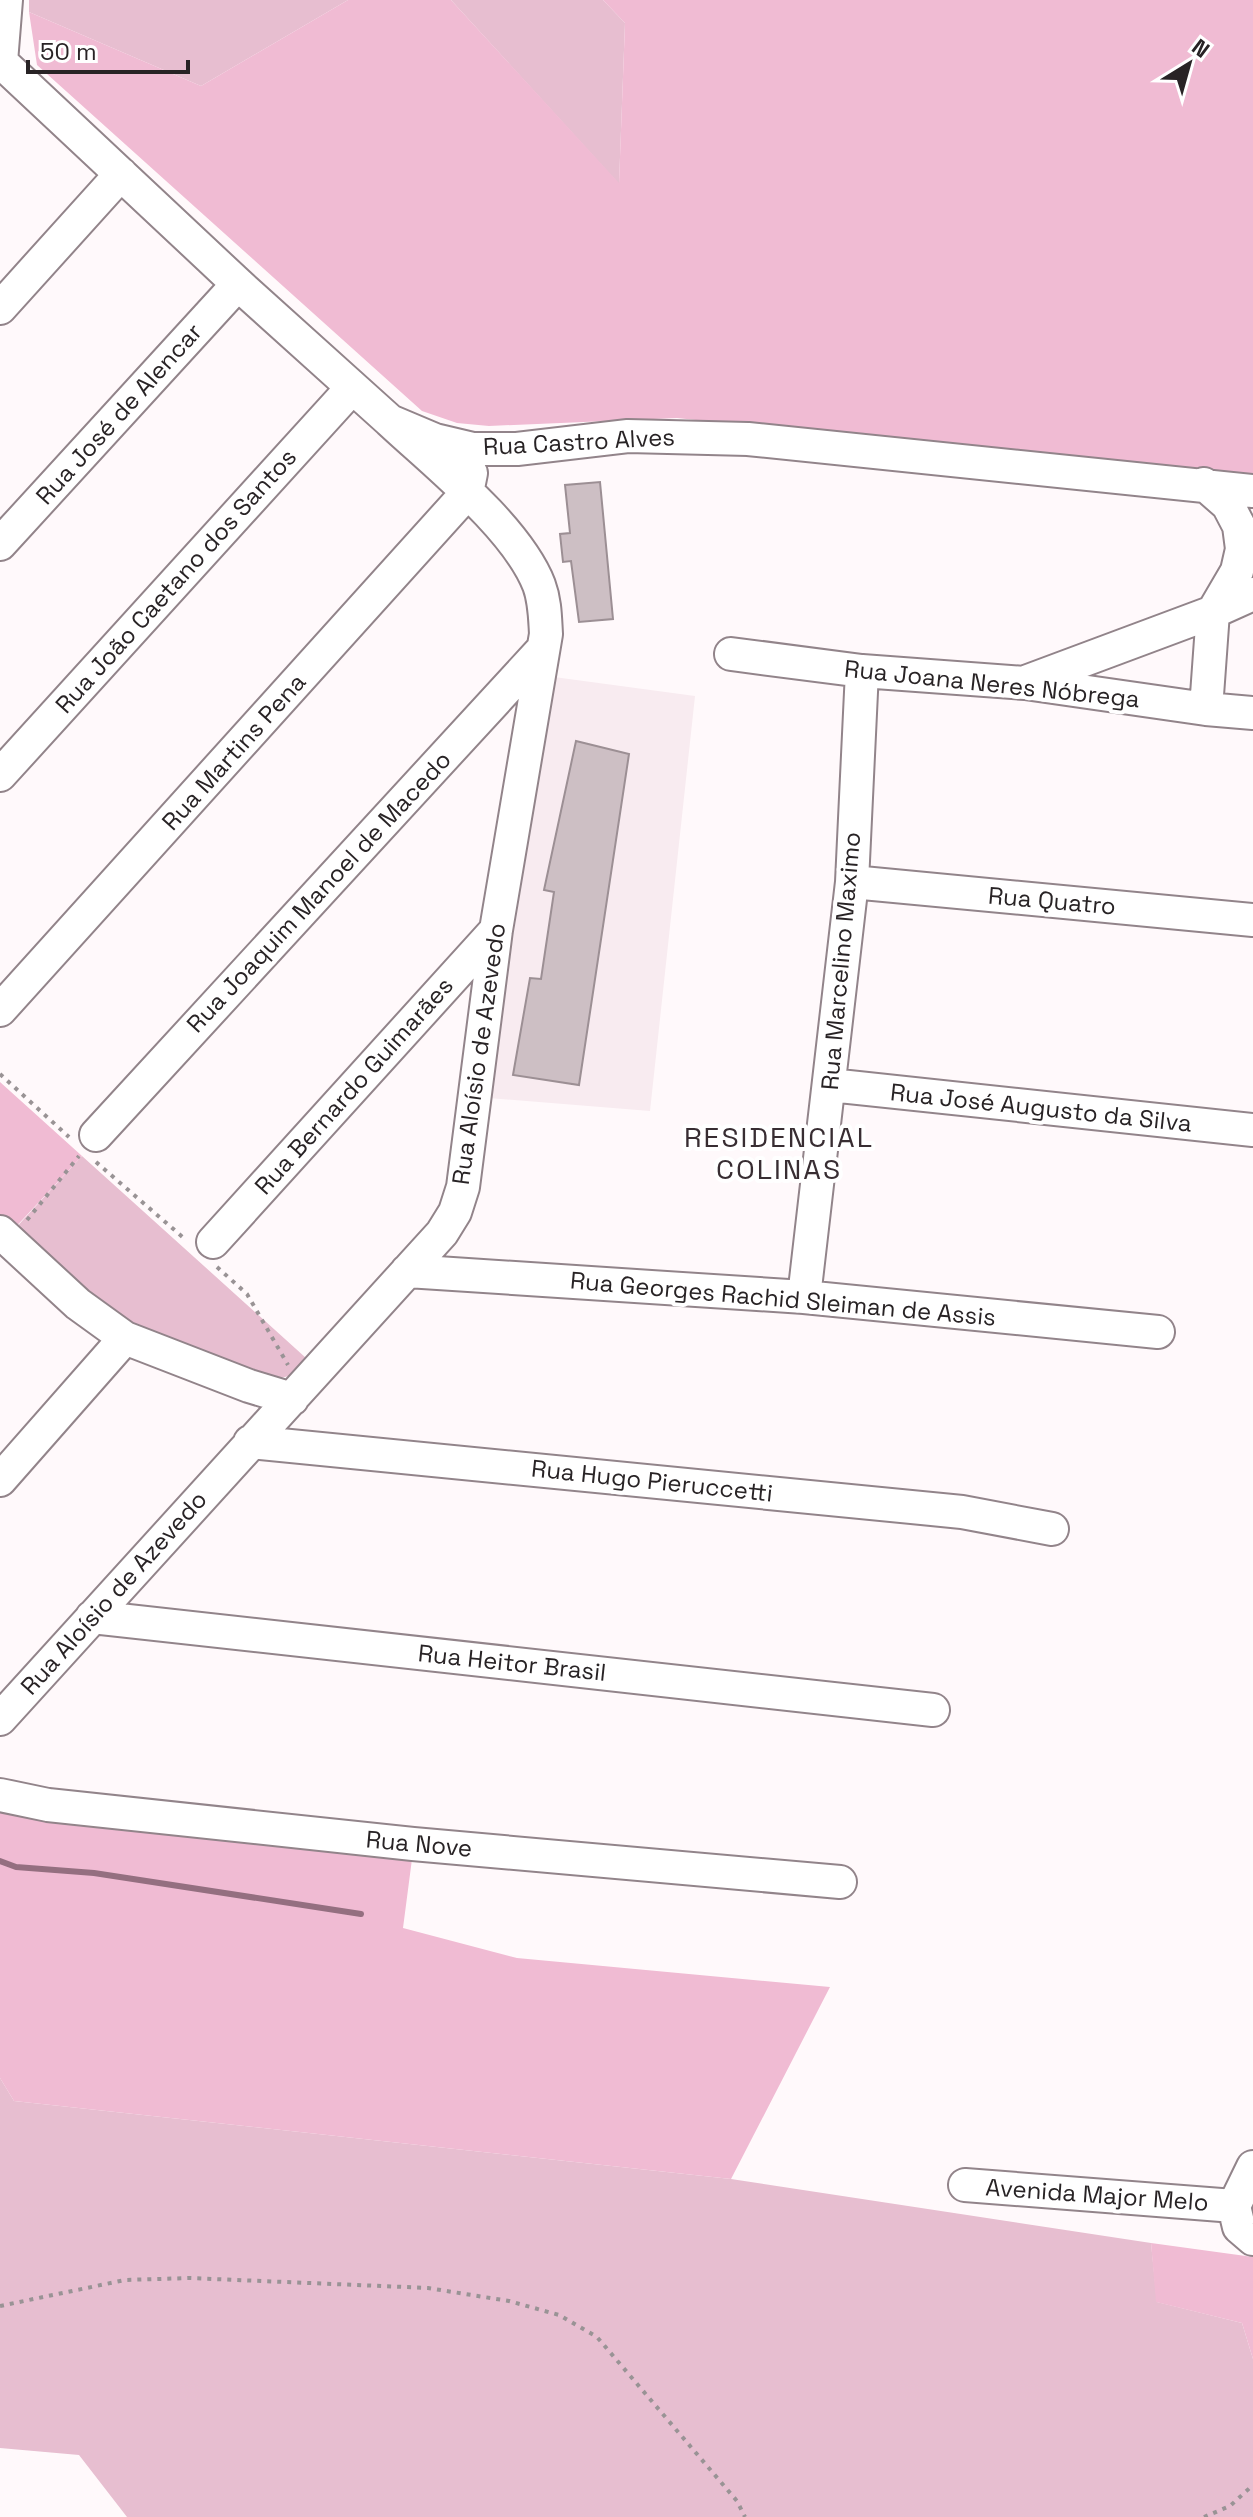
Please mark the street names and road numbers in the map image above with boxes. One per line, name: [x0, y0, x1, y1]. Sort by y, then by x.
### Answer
street label: Rua José de Alencar: [29, 316, 208, 511]
street label: Rua Castro Alves: [482, 421, 676, 462]
street label: Rua João Caetano dos Santos: [48, 442, 303, 720]
street label: Rua Joana Neres Nóbrega: [843, 653, 1141, 714]
street label: Rua Martins Pena: [155, 667, 312, 837]
street label: Rua Joaquim Manoel de Macedo: [180, 744, 457, 1039]
street label: Rua Marcelino Maximo: [814, 831, 867, 1091]
street label: Rua Quatro: [987, 879, 1117, 922]
street label: Rua Aloísio de Azevedo: [445, 921, 512, 1187]
street label: Rua Bernardo Guimarães: [248, 970, 460, 1201]
street label: Rua José Augusto da Silva: [889, 1076, 1194, 1139]
street label: Rua Georges Rachid Sleiman de Assis: [569, 1264, 997, 1333]
street label: Rua Hugo Pieruccetti: [530, 1452, 774, 1509]
street label: Rua Aloísio de Azevedo: [14, 1484, 213, 1701]
street label: Rua Heitor Brasil: [416, 1637, 608, 1688]
street label: Rua Nove: [365, 1823, 474, 1864]
street label: Avenida Major Melo: [984, 2171, 1210, 2218]

